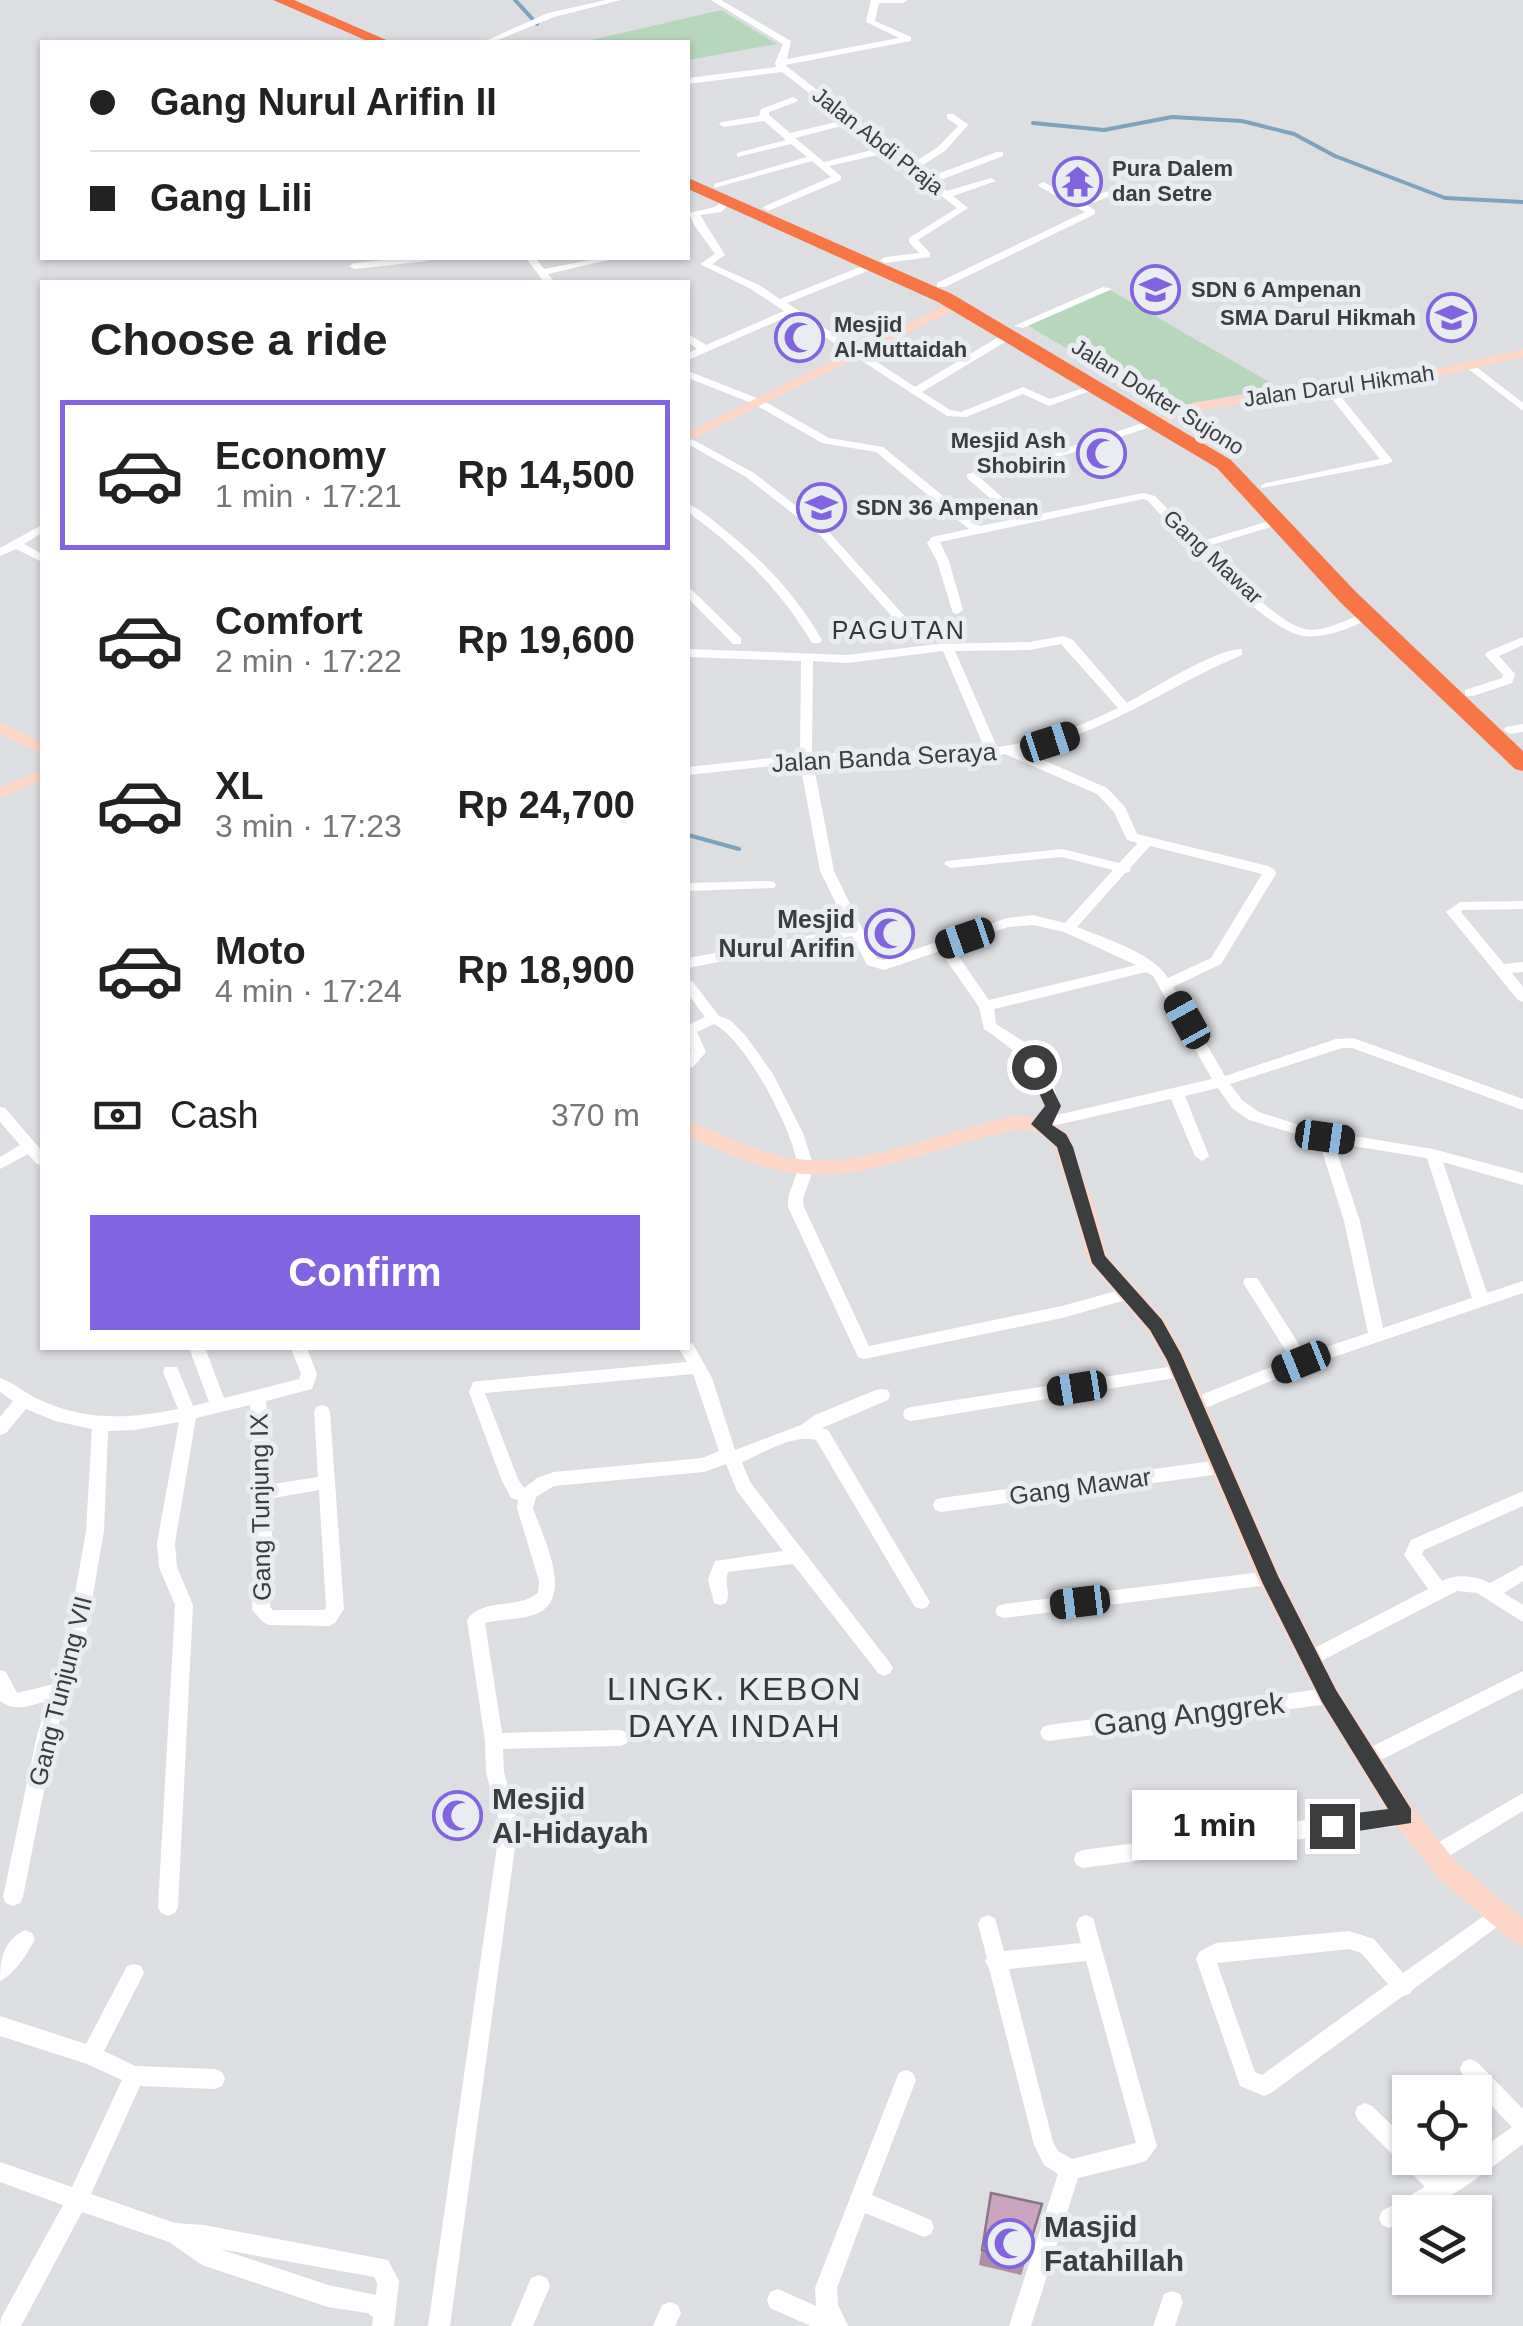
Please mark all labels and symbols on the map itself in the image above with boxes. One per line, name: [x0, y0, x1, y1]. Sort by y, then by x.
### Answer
street label: Jalan Abdi Praja: [808, 82, 949, 200]
temple icon: Pura Dalem dan Setre: [1051, 155, 1103, 207]
place label: Pura Dalem dan Setre: [1112, 156, 1233, 206]
school or university icon: SDN 6 Ampenan: [1130, 263, 1182, 315]
place label: SDN 6 Ampenan: [1191, 277, 1361, 302]
school or university icon: SMA Darul Hikmah: [1425, 291, 1477, 343]
place label: SMA Darul Hikmah: [1220, 305, 1416, 330]
mosque icon: Mesjid Al-Muttaidah: [773, 311, 825, 363]
place label: Mesjid Al-Muttaidah: [834, 312, 967, 362]
street label: Jalan Dokter Sujono: [1067, 334, 1249, 460]
street label: Jalan Darul Hikmah: [1242, 360, 1436, 412]
mosque icon: Mesjid Ash Shobirin: [1075, 427, 1127, 479]
place label: Mesjid Ash Shobirin: [951, 428, 1066, 478]
school or university icon: SDN 36 Ampenan: [795, 481, 847, 533]
place label: SDN 36 Ampenan: [856, 495, 1039, 520]
street label: Gang Mawar: [1158, 505, 1268, 609]
district label: PAGUTAN: [832, 616, 966, 644]
car: [1017, 718, 1083, 766]
street label: Jalan Banda Seraya: [771, 737, 997, 777]
place label: Mesjid Nurul Arifin: [718, 905, 855, 962]
mosque icon: Mesjid Nurul Arifin: [864, 907, 916, 959]
car: [932, 914, 998, 962]
car: [1159, 986, 1215, 1054]
route start: [1012, 1045, 1057, 1090]
car: [1293, 1118, 1357, 1156]
car: [1268, 1337, 1334, 1387]
car: [1045, 1368, 1109, 1408]
street label: Gang Tunjung IX: [244, 1413, 276, 1601]
street label: Gang Mawar: [1007, 1462, 1153, 1510]
car: [1048, 1583, 1112, 1621]
street label: Gang Tunjung VII: [23, 1593, 97, 1789]
district label: LINGK. KEBON DAYA INDAH: [607, 1671, 863, 1744]
street label: Gang Anggrek: [1092, 1686, 1287, 1742]
place label: Mesjid Al-Hidayah: [492, 1782, 649, 1849]
mosque icon: Mesjid Al-Hidayah: [431, 1789, 483, 1841]
callout: 1 min: [1132, 1791, 1297, 1861]
route end: [1310, 1804, 1355, 1849]
place label: Masjid Fatahillah: [1044, 2210, 1184, 2277]
mosque icon: Masjid Fatahillah: [983, 2217, 1035, 2269]

